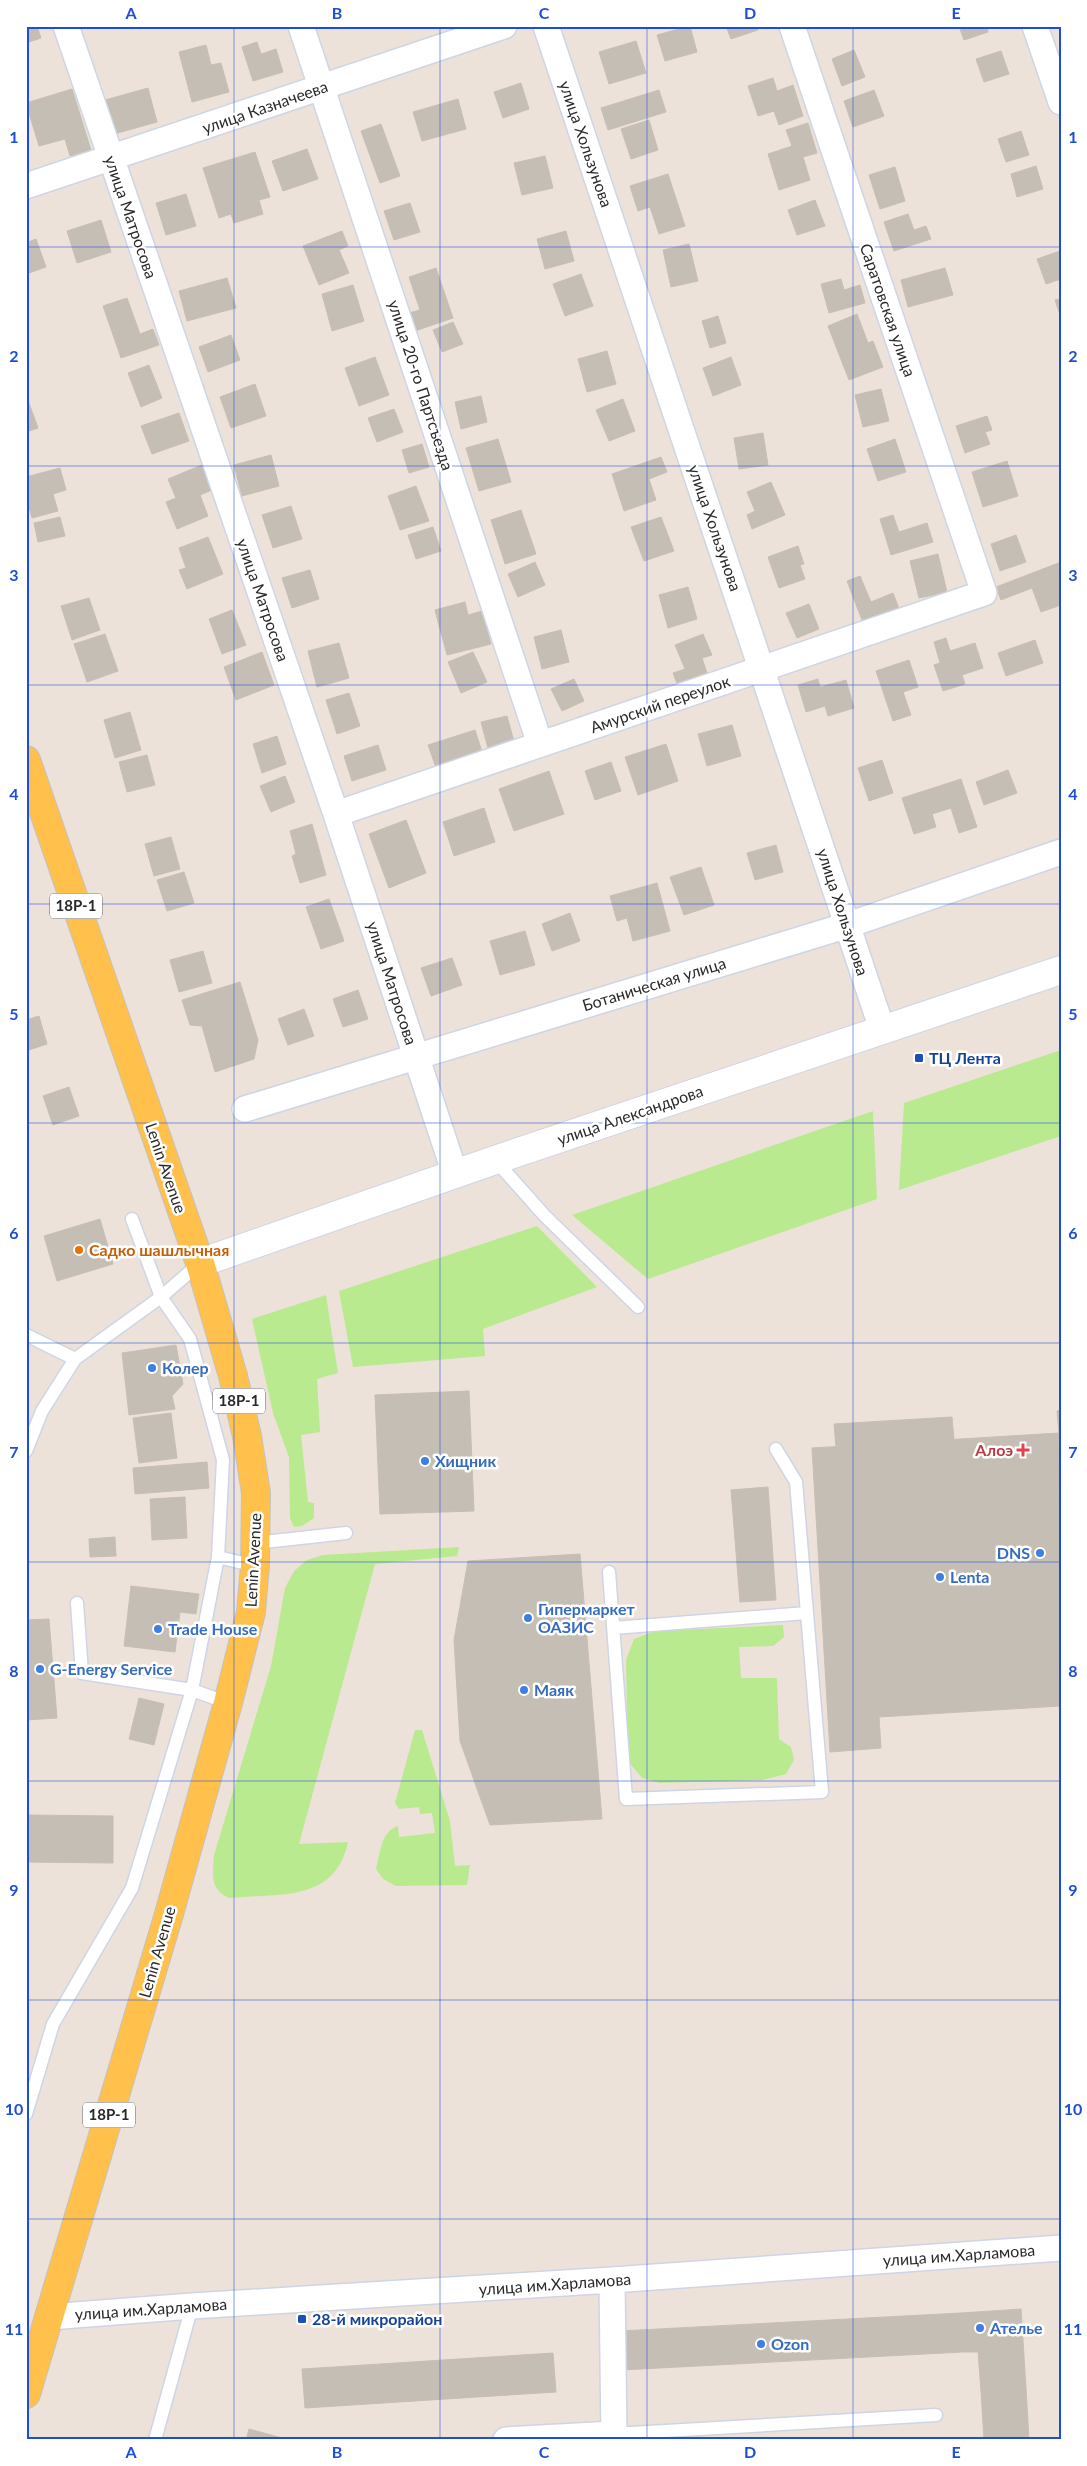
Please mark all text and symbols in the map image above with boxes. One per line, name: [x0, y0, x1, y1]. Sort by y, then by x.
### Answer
text: A: [124, 3, 137, 22]
text: B: [332, 3, 342, 22]
text: C: [539, 3, 550, 22]
text: D: [744, 3, 756, 22]
text: E: [951, 3, 961, 22]
street label: улица Казначеева: [200, 76, 330, 137]
street label: улица Хользунова: [556, 78, 617, 210]
text: 1: [9, 127, 19, 146]
text: 1: [1068, 127, 1078, 146]
street label: улица Матросова: [102, 153, 161, 281]
street label: Саратовская улица: [857, 241, 920, 379]
street label: улица 20-го Партсъезда: [385, 297, 458, 472]
text: 2: [9, 346, 19, 365]
text: 2: [1068, 346, 1078, 365]
street label: улица Хользунова: [685, 462, 746, 594]
street label: улица Матросова: [234, 536, 293, 664]
text: 3: [9, 565, 19, 584]
text: 3: [1068, 565, 1078, 584]
street label: Амурский переулок: [587, 670, 733, 736]
text: 4: [9, 784, 19, 803]
text: 4: [1068, 784, 1078, 803]
street label: улица Хользунова: [814, 846, 873, 978]
road number: 18Р-1: [50, 894, 102, 918]
street label: улица Матросова: [364, 919, 421, 1047]
street label: Ботаническая улица: [580, 953, 728, 1014]
text: 5: [9, 1004, 19, 1023]
text: 5: [1068, 1004, 1078, 1023]
place label: ТЦ Лента: [929, 1048, 1001, 1067]
marker: ТЦ Лента: [913, 1052, 925, 1064]
street label: улица Александрова: [554, 1081, 705, 1148]
street label: Lenin Avenue: [142, 1120, 191, 1216]
text: 6: [9, 1223, 19, 1242]
text: 6: [1068, 1223, 1078, 1242]
place label: Садко шашлычная: [89, 1240, 229, 1259]
marker: Садко шашлычная: [73, 1244, 85, 1256]
place label: Колер: [162, 1358, 209, 1377]
marker: Колер: [146, 1362, 158, 1374]
road number: 18Р-1: [213, 1388, 265, 1414]
place label: Алоэ: [974, 1440, 1013, 1459]
text: 7: [9, 1442, 19, 1461]
text: 7: [1068, 1442, 1078, 1461]
marker: Алоэ: [1017, 1444, 1029, 1456]
place label: Хищник: [435, 1451, 496, 1470]
marker: Хищник: [419, 1455, 431, 1467]
street label: Lenin Avenue: [241, 1512, 264, 1608]
place label: DNS: [997, 1543, 1030, 1562]
marker: DNS: [1034, 1547, 1046, 1559]
place label: Lenta: [950, 1567, 989, 1586]
marker: Lenta: [934, 1571, 946, 1583]
place label: Гипермаркет ОАЗИС: [538, 1599, 635, 1636]
marker: Гипермаркет ОАЗИС: [522, 1612, 534, 1624]
place label: Trade House: [168, 1619, 258, 1638]
marker: Trade House: [152, 1623, 164, 1635]
place label: G-Energy Service: [50, 1659, 173, 1678]
text: 8: [9, 1661, 19, 1680]
text: 8: [1068, 1661, 1078, 1680]
marker: G-Energy Service: [34, 1663, 46, 1675]
place label: Маяк: [534, 1680, 574, 1699]
marker: Маяк: [518, 1684, 530, 1696]
text: 9: [9, 1880, 19, 1899]
text: 9: [1068, 1880, 1078, 1899]
street label: Lenin Avenue: [134, 1904, 179, 2000]
text: 10: [5, 2099, 23, 2118]
text: 10: [1064, 2099, 1082, 2118]
road number: 18Р-1: [83, 2102, 135, 2128]
street label: улица им.Харламова: [882, 2240, 1036, 2269]
street label: улица им.Харламова: [478, 2269, 632, 2298]
street label: улица им.Харламова: [74, 2294, 228, 2323]
place label: 28-й микрорайон: [312, 2309, 442, 2328]
marker: 28-й микрорайон: [296, 2313, 308, 2325]
place label: Ателье: [989, 2318, 1043, 2337]
text: 11: [5, 2319, 23, 2338]
text: 11: [1064, 2319, 1082, 2338]
marker: Ателье: [974, 2322, 986, 2334]
place label: Ozon: [771, 2334, 809, 2353]
marker: Ozon: [755, 2338, 767, 2350]
text: A: [124, 2442, 137, 2461]
text: B: [332, 2442, 342, 2461]
text: C: [539, 2442, 550, 2461]
text: D: [744, 2442, 756, 2461]
text: E: [951, 2442, 961, 2461]

